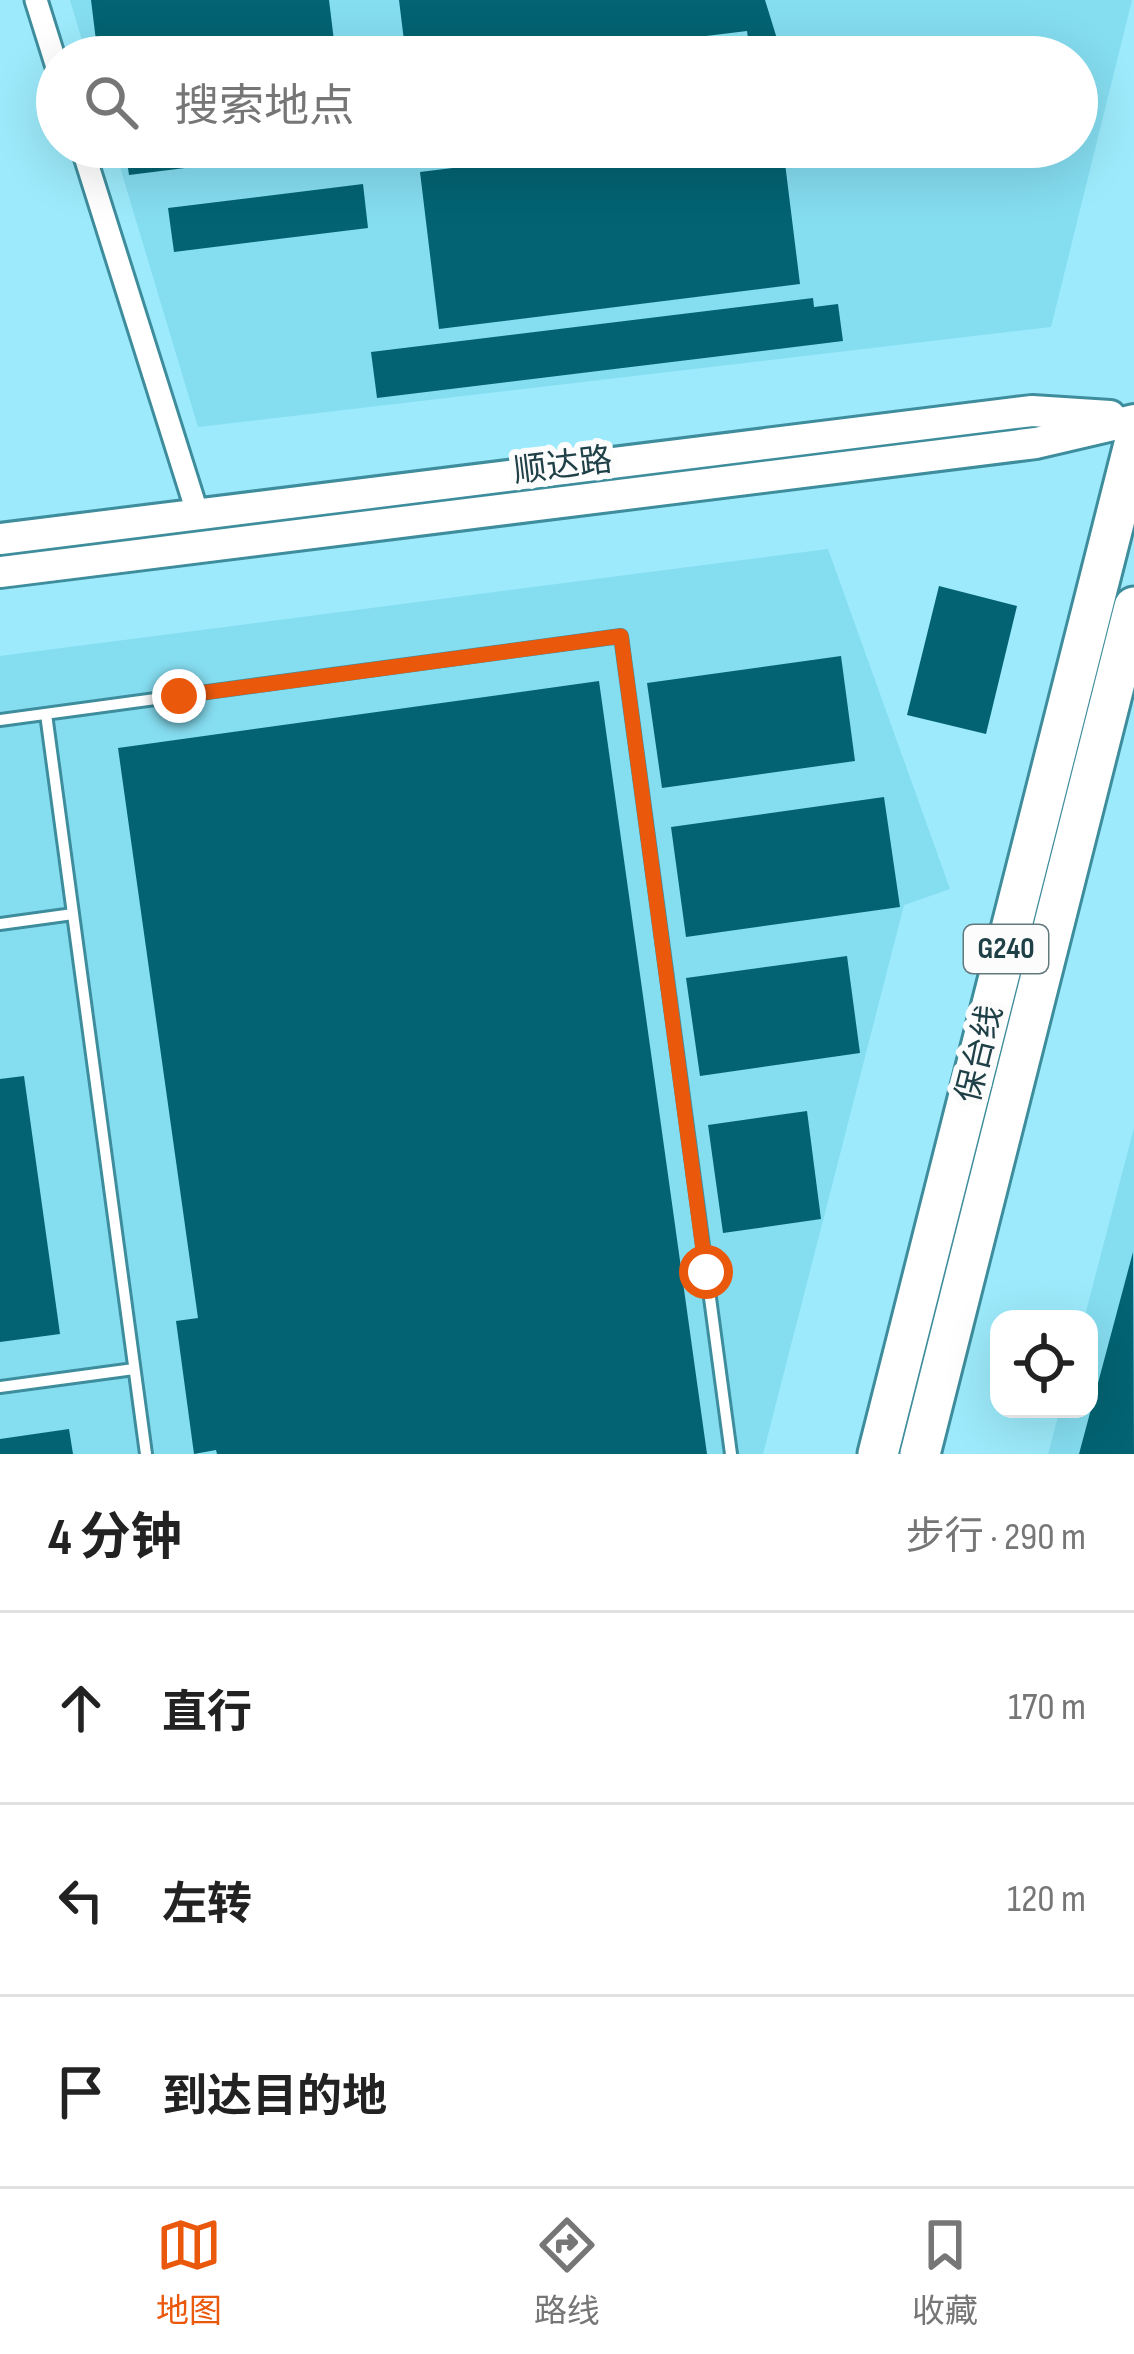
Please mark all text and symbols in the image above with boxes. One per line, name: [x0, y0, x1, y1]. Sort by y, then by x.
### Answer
search box: [36, 36, 1098, 168]
icon: search: [78, 69, 144, 135]
text: 搜索地点: [174, 80, 354, 135]
street label: 顺达路: [511, 440, 615, 492]
route end: [152, 669, 206, 723]
road number: G240: [964, 925, 1048, 973]
street label: 保台线: [949, 1001, 1011, 1107]
route start: [679, 1245, 733, 1299]
map controls: [990, 1310, 1098, 1418]
button: locate: [990, 1310, 1098, 1418]
text: 4 分钟: [48, 1508, 182, 1569]
text: 步行 · 290 m: [906, 1514, 1086, 1561]
icon: ahead: [48, 1675, 114, 1741]
text: 170 m: [1008, 1684, 1086, 1731]
text: 直行: [162, 1686, 252, 1741]
icon: left: [48, 1867, 114, 1933]
text: 120 m: [1007, 1876, 1086, 1923]
text: 左转: [162, 1878, 252, 1933]
icon: arrive: [48, 2059, 114, 2125]
text: 到达目的地: [162, 2070, 387, 2125]
tab: 地图: [156, 2212, 222, 2332]
tab: 路线: [534, 2212, 600, 2332]
tab: 收藏: [912, 2212, 978, 2332]

